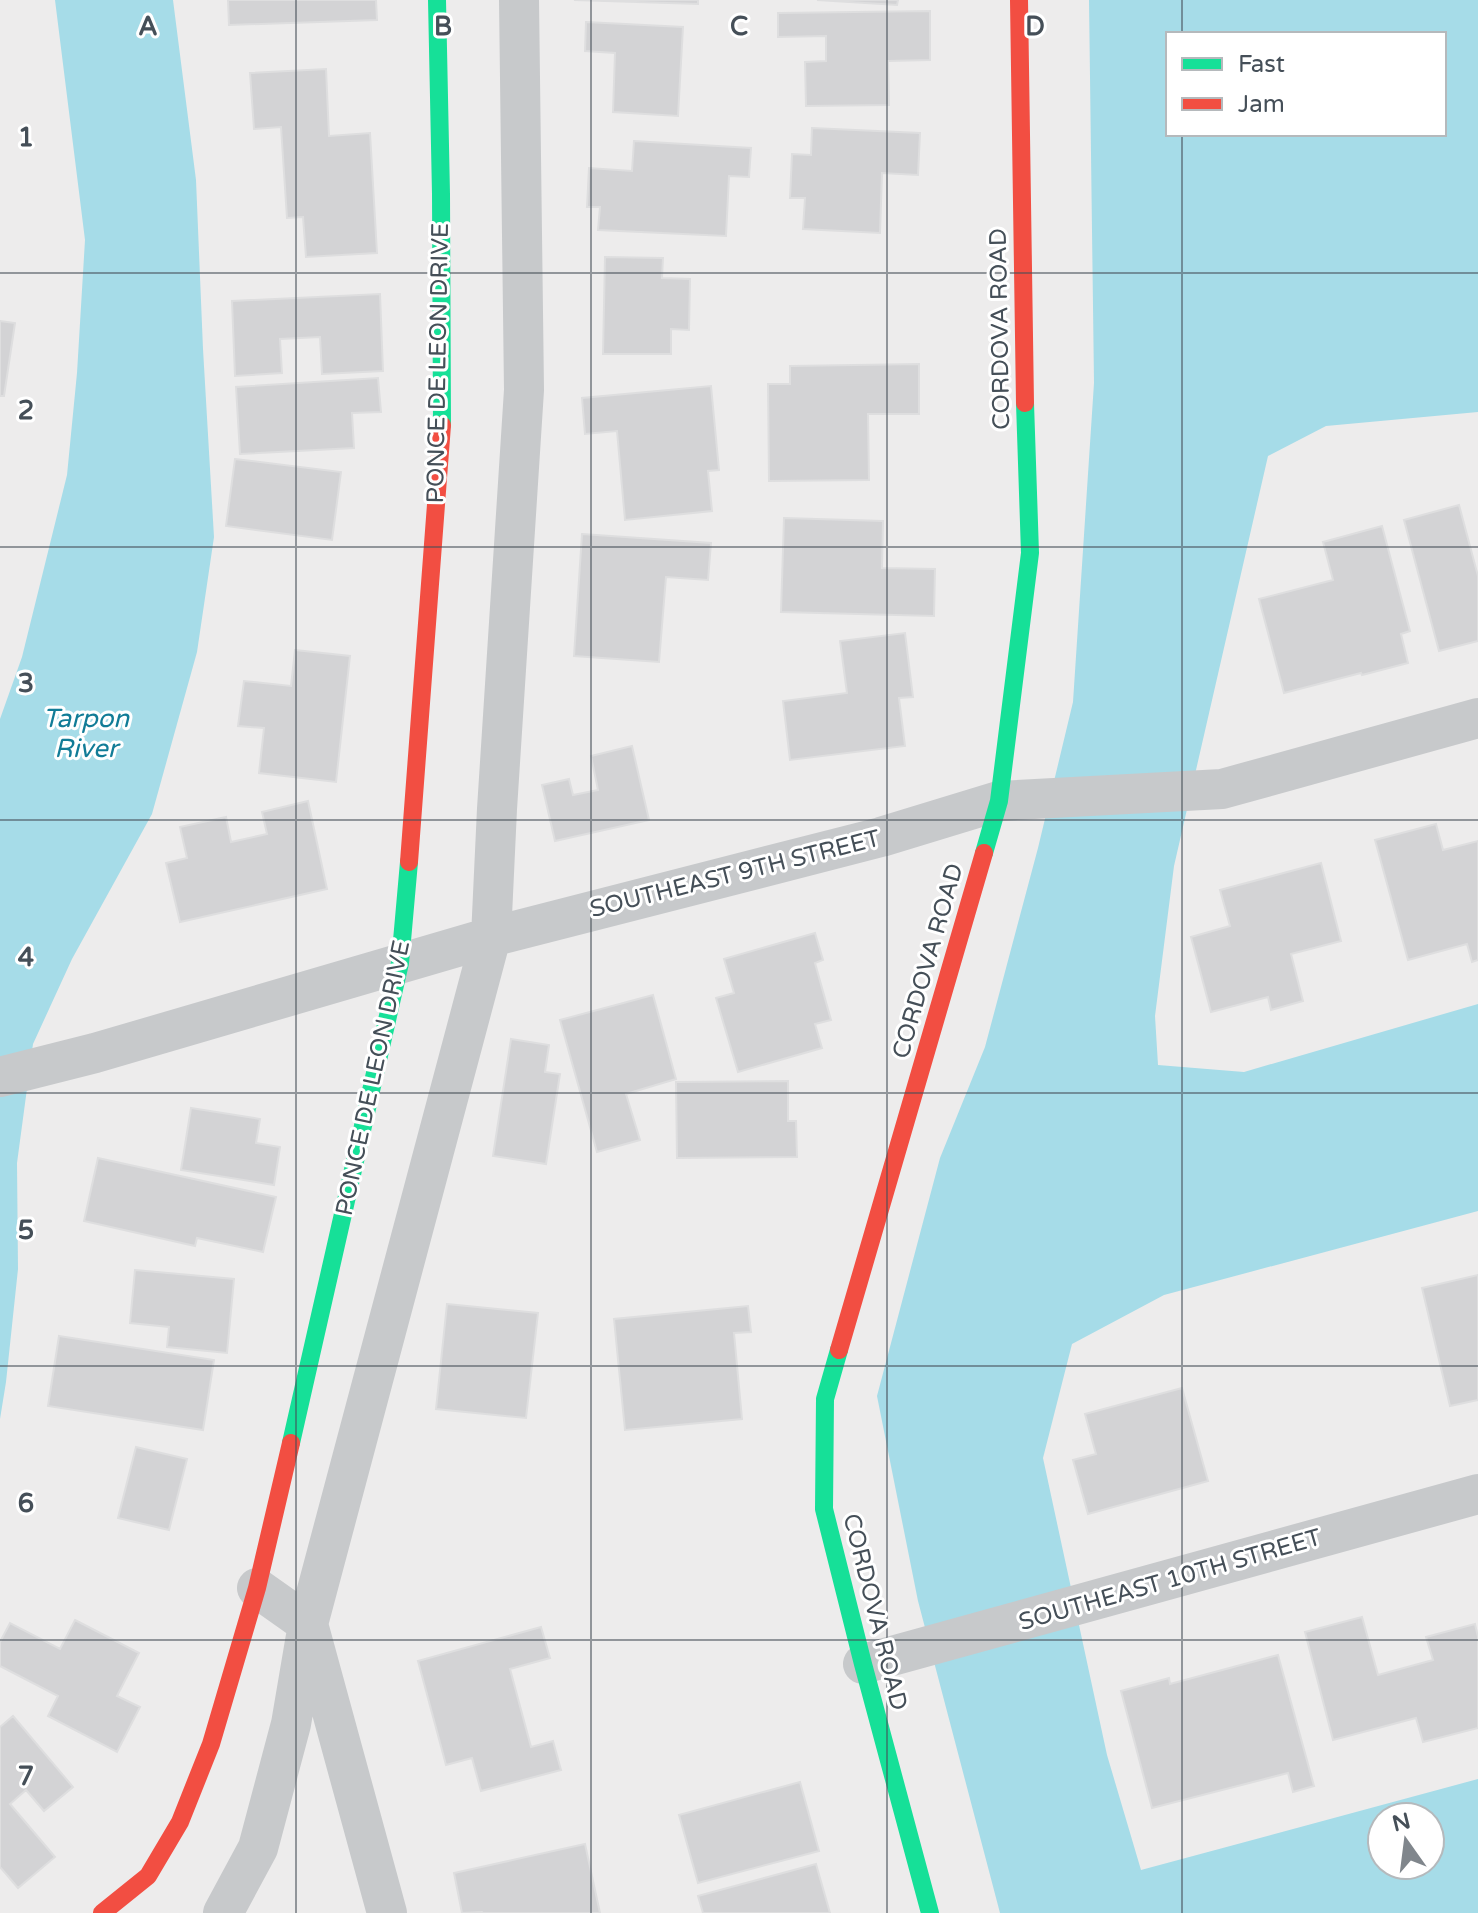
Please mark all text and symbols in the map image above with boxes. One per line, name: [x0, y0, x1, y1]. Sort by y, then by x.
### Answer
text: A: [138, 11, 158, 42]
text: B: [434, 11, 452, 42]
text: C: [730, 11, 748, 42]
text: D: [1025, 11, 1045, 42]
legend: [1166, 32, 1446, 136]
text: Fast: [1238, 50, 1285, 79]
text: Jam: [1238, 90, 1285, 119]
text: 1: [18, 122, 34, 153]
street label: PONCE DE LEON DRIVE: [421, 222, 455, 504]
street label: CORDOVA ROAD: [984, 228, 1016, 430]
text: 2: [18, 395, 34, 426]
text: 3: [18, 668, 34, 699]
water label: Tarpon River: [43, 703, 130, 764]
street label: SOUTHEAST 9TH STREET: [587, 824, 883, 924]
street label: CORDOVA ROAD: [886, 860, 970, 1062]
street label: PONCE DE LEON DRIVE: [330, 938, 416, 1218]
text: 4: [18, 942, 34, 973]
text: 5: [18, 1215, 34, 1246]
text: 6: [18, 1488, 34, 1519]
street label: CORDOVA ROAD: [837, 1511, 913, 1713]
street label: SOUTHEAST 10TH STREET: [1015, 1523, 1325, 1637]
text: 7: [18, 1761, 34, 1792]
north arrow: [1366, 1801, 1446, 1881]
text: N: [1390, 1808, 1413, 1837]

